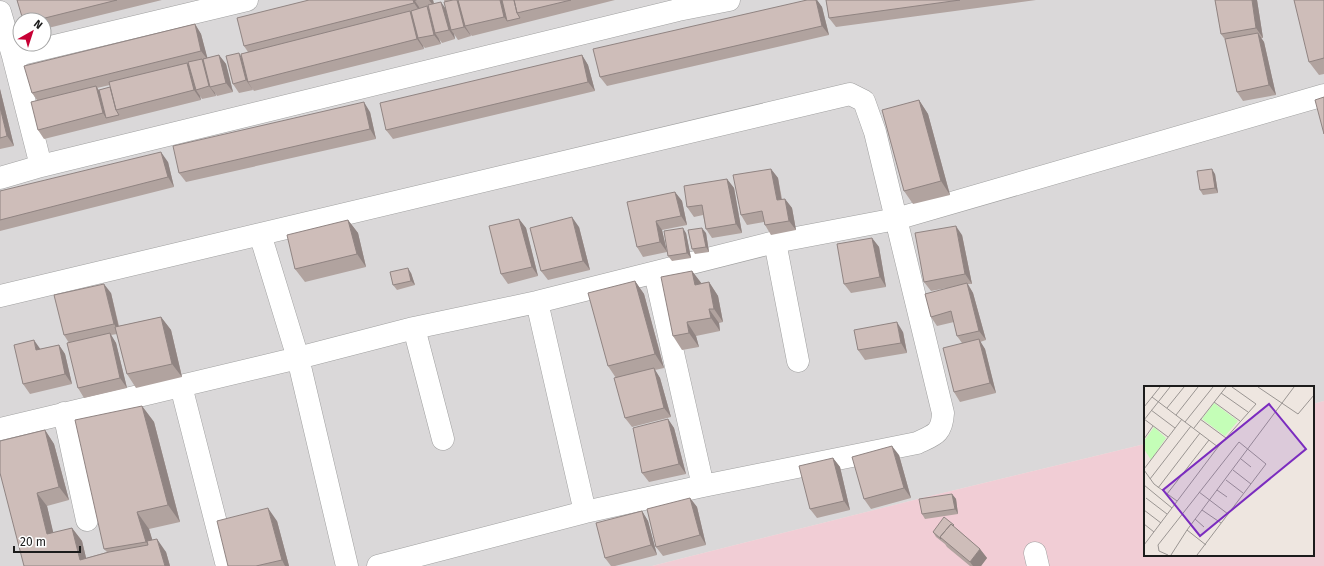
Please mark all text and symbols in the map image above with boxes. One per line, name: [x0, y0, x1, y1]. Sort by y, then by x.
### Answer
north arrow: [12, 12, 52, 52]
text: N: [31, 17, 45, 32]
inset map: [1144, 386, 1314, 556]
scale bar: [14, 528, 80, 554]
text: 20 m: [20, 535, 46, 549]

